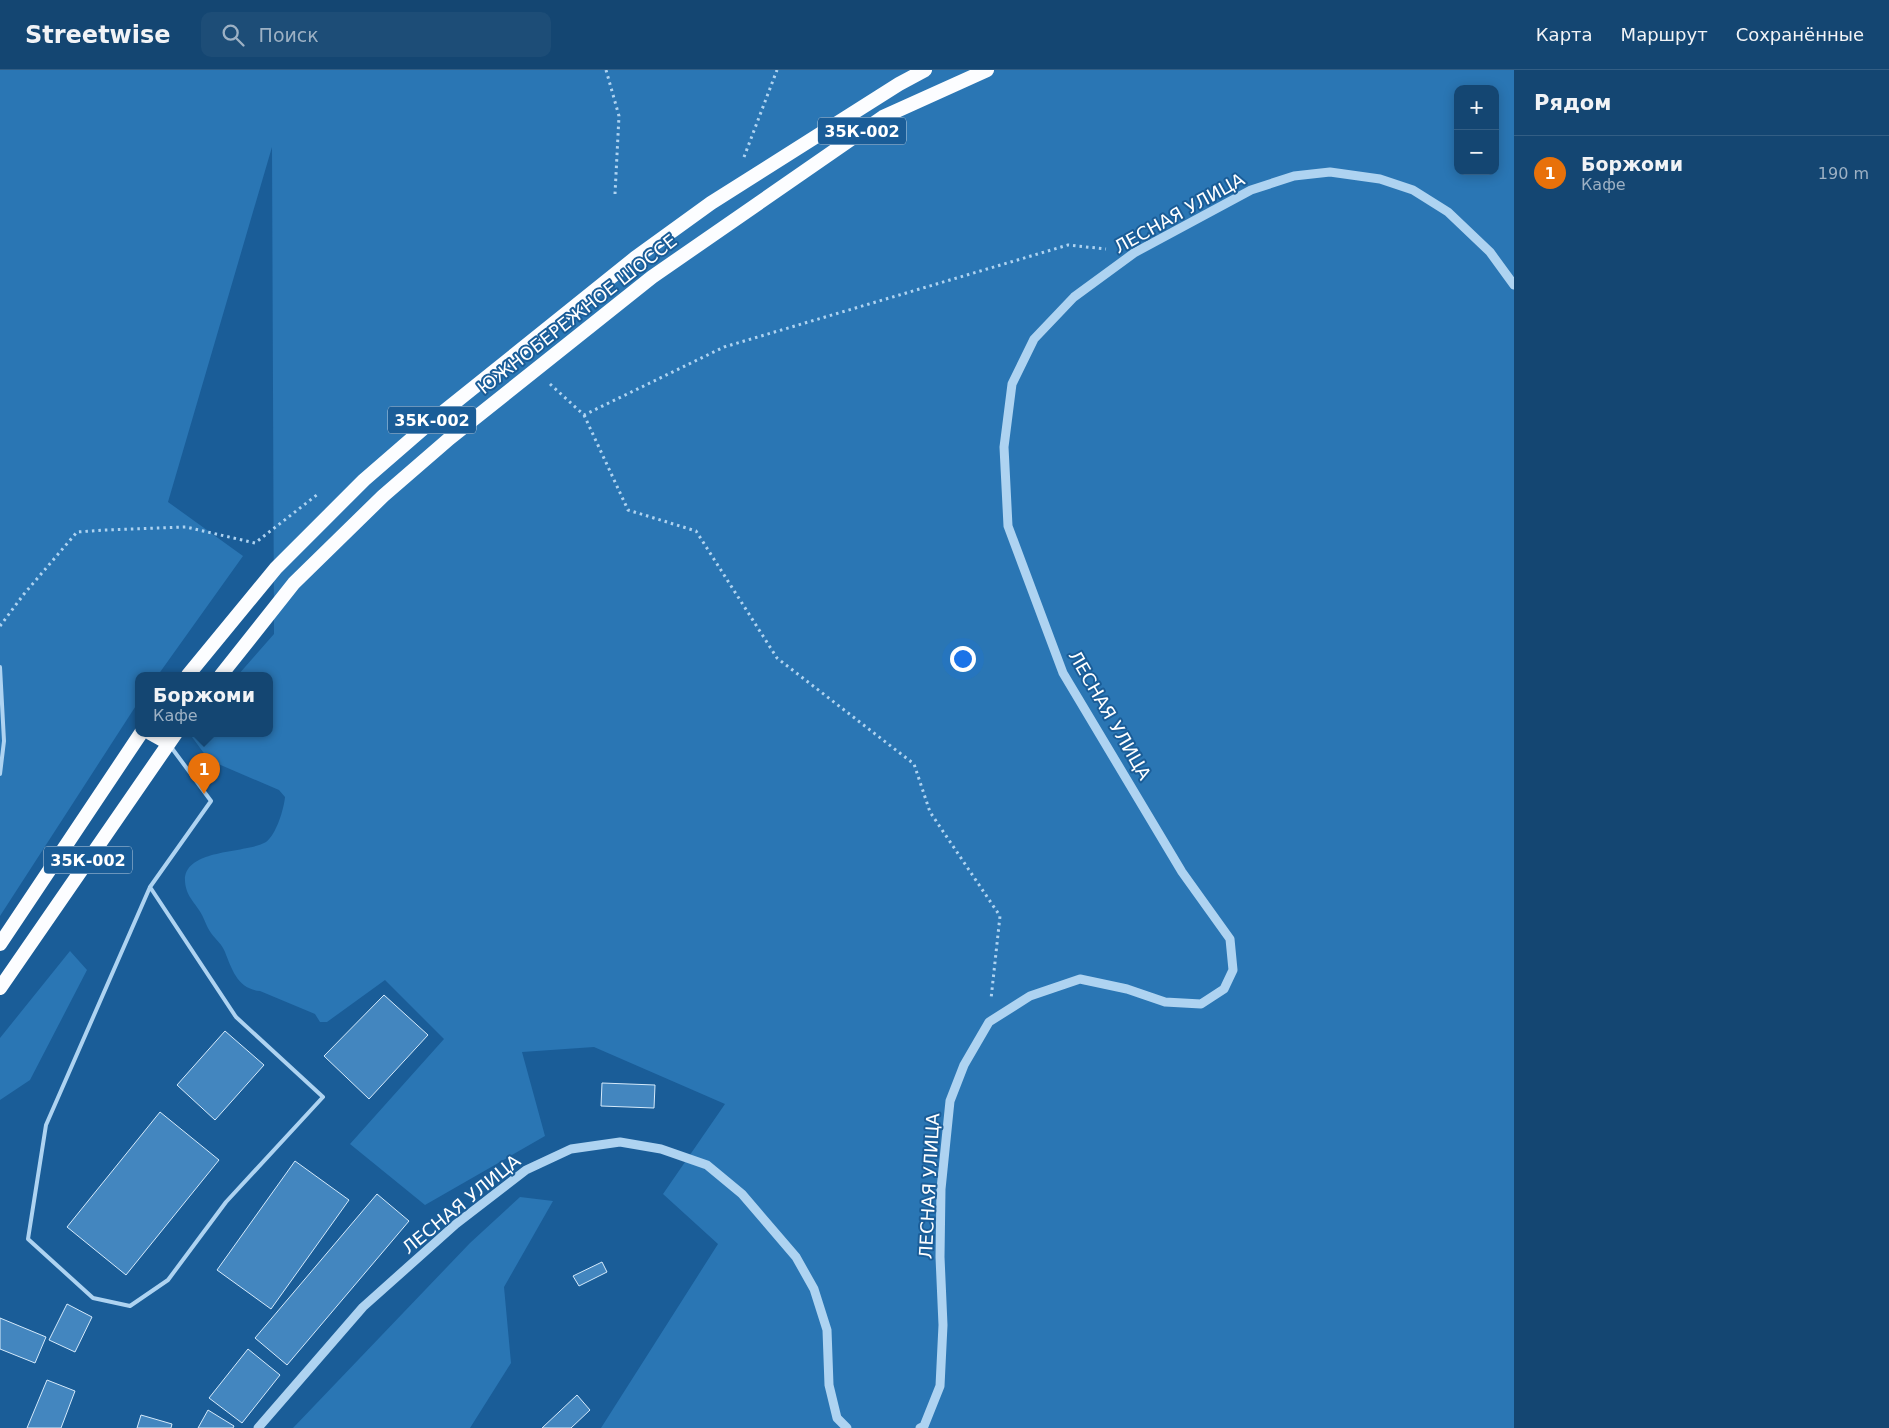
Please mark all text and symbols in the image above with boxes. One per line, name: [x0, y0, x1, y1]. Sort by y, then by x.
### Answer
search box: [201, 12, 551, 57]
text: Streetwise: [25, 21, 171, 49]
icon: search: [219, 21, 247, 49]
text: Поиск: [259, 24, 319, 46]
text: Карта: [1536, 24, 1593, 45]
text: Маршрут: [1621, 24, 1708, 45]
text: Сохранённые: [1736, 24, 1864, 45]
map controls: [1454, 85, 1499, 175]
button: +: [1454, 85, 1499, 130]
text: Рядом: [1534, 91, 1611, 115]
road number: 35К-002: [818, 118, 906, 144]
button: −: [1454, 130, 1499, 175]
text: Боржоми: [1581, 153, 1683, 175]
text: 1: [1544, 164, 1556, 183]
text: 190 m: [1818, 164, 1869, 183]
street label: ЛЕСНАЯ УЛИЦА: [1110, 168, 1248, 258]
text: Кафе: [1581, 175, 1626, 194]
street label: ЮЖНОБЕРЕЖНОЕ ШОССЕ: [473, 230, 681, 398]
road number: 35К-002: [388, 406, 476, 434]
your location: [950, 646, 976, 672]
street label: ЛЕСНАЯ УЛИЦА: [1064, 647, 1156, 784]
popup: [135, 672, 273, 737]
text: Боржоми: [153, 684, 255, 706]
text: Кафе: [153, 706, 198, 725]
pin: 1: [188, 753, 220, 794]
road number: 35К-002: [44, 846, 132, 874]
street label: ЛЕСНАЯ УЛИЦА: [915, 1112, 943, 1259]
street label: ЛЕСНАЯ УЛИЦА: [398, 1150, 525, 1258]

